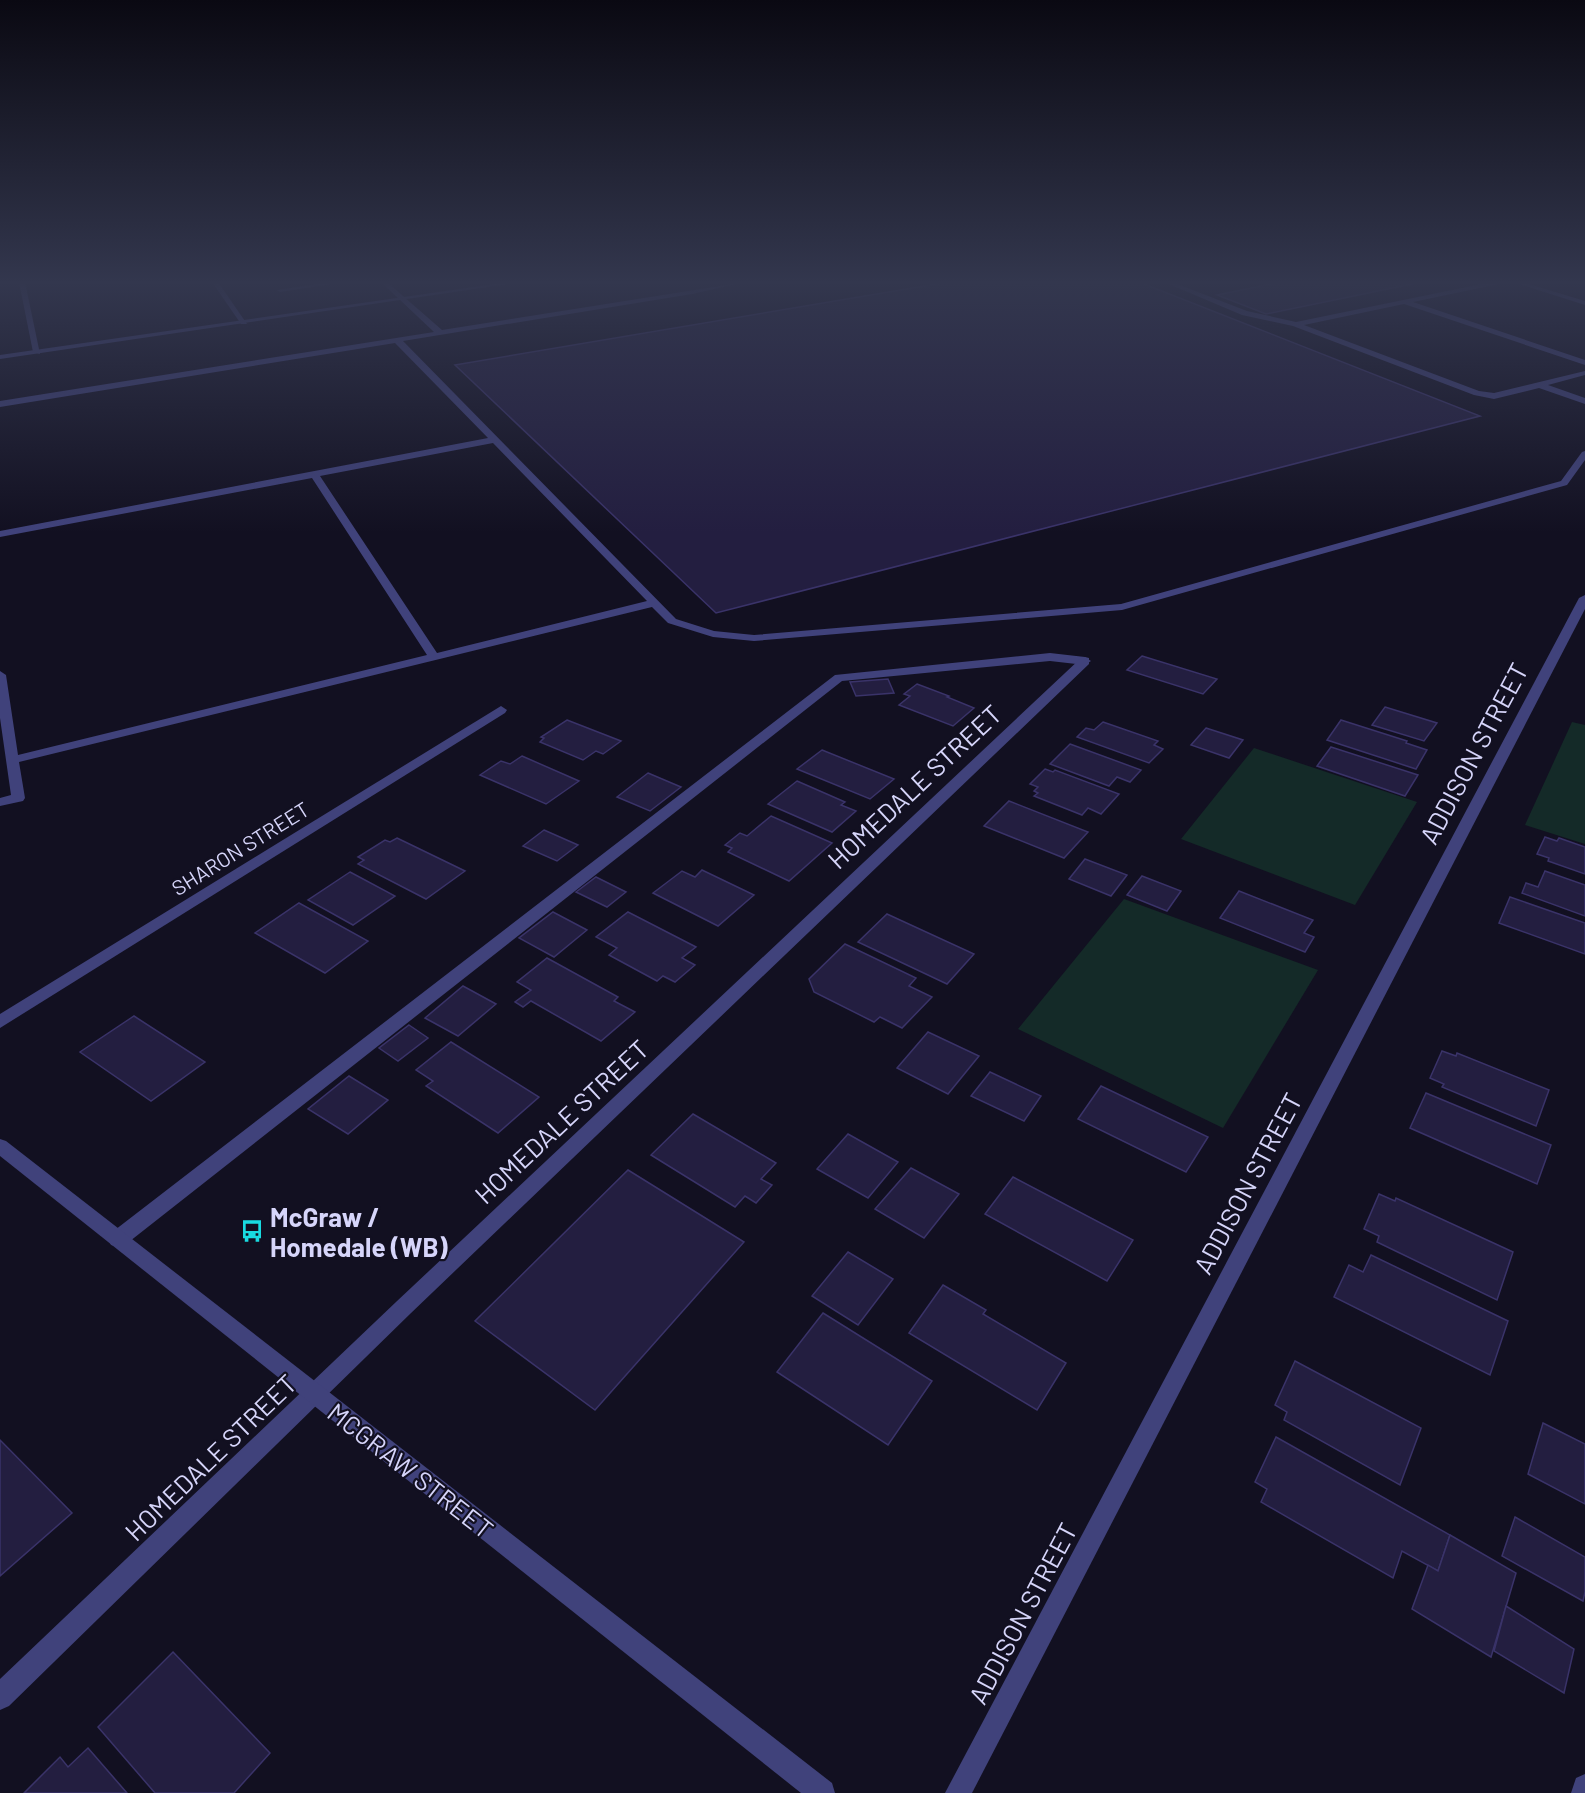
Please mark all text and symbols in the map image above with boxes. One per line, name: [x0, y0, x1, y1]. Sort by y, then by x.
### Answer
street label: ADDISON STREET: [1412, 657, 1534, 849]
street label: HOMEDALE STREET: [821, 698, 1007, 874]
street label: SHARON STREET: [167, 796, 313, 900]
street label: HOMEDALE STREET: [468, 1033, 654, 1209]
street label: ADDISON STREET: [1186, 1087, 1308, 1279]
place label: McGraw / Homedale (WB): [270, 1201, 449, 1262]
bus stop icon: McGraw / Homedale (WB): [239, 1218, 265, 1244]
street label: HOMEDALE STREET: [118, 1367, 302, 1547]
street label: MCGRAW STREET: [322, 1396, 500, 1544]
street label: ADDISON STREET: [961, 1517, 1083, 1709]

